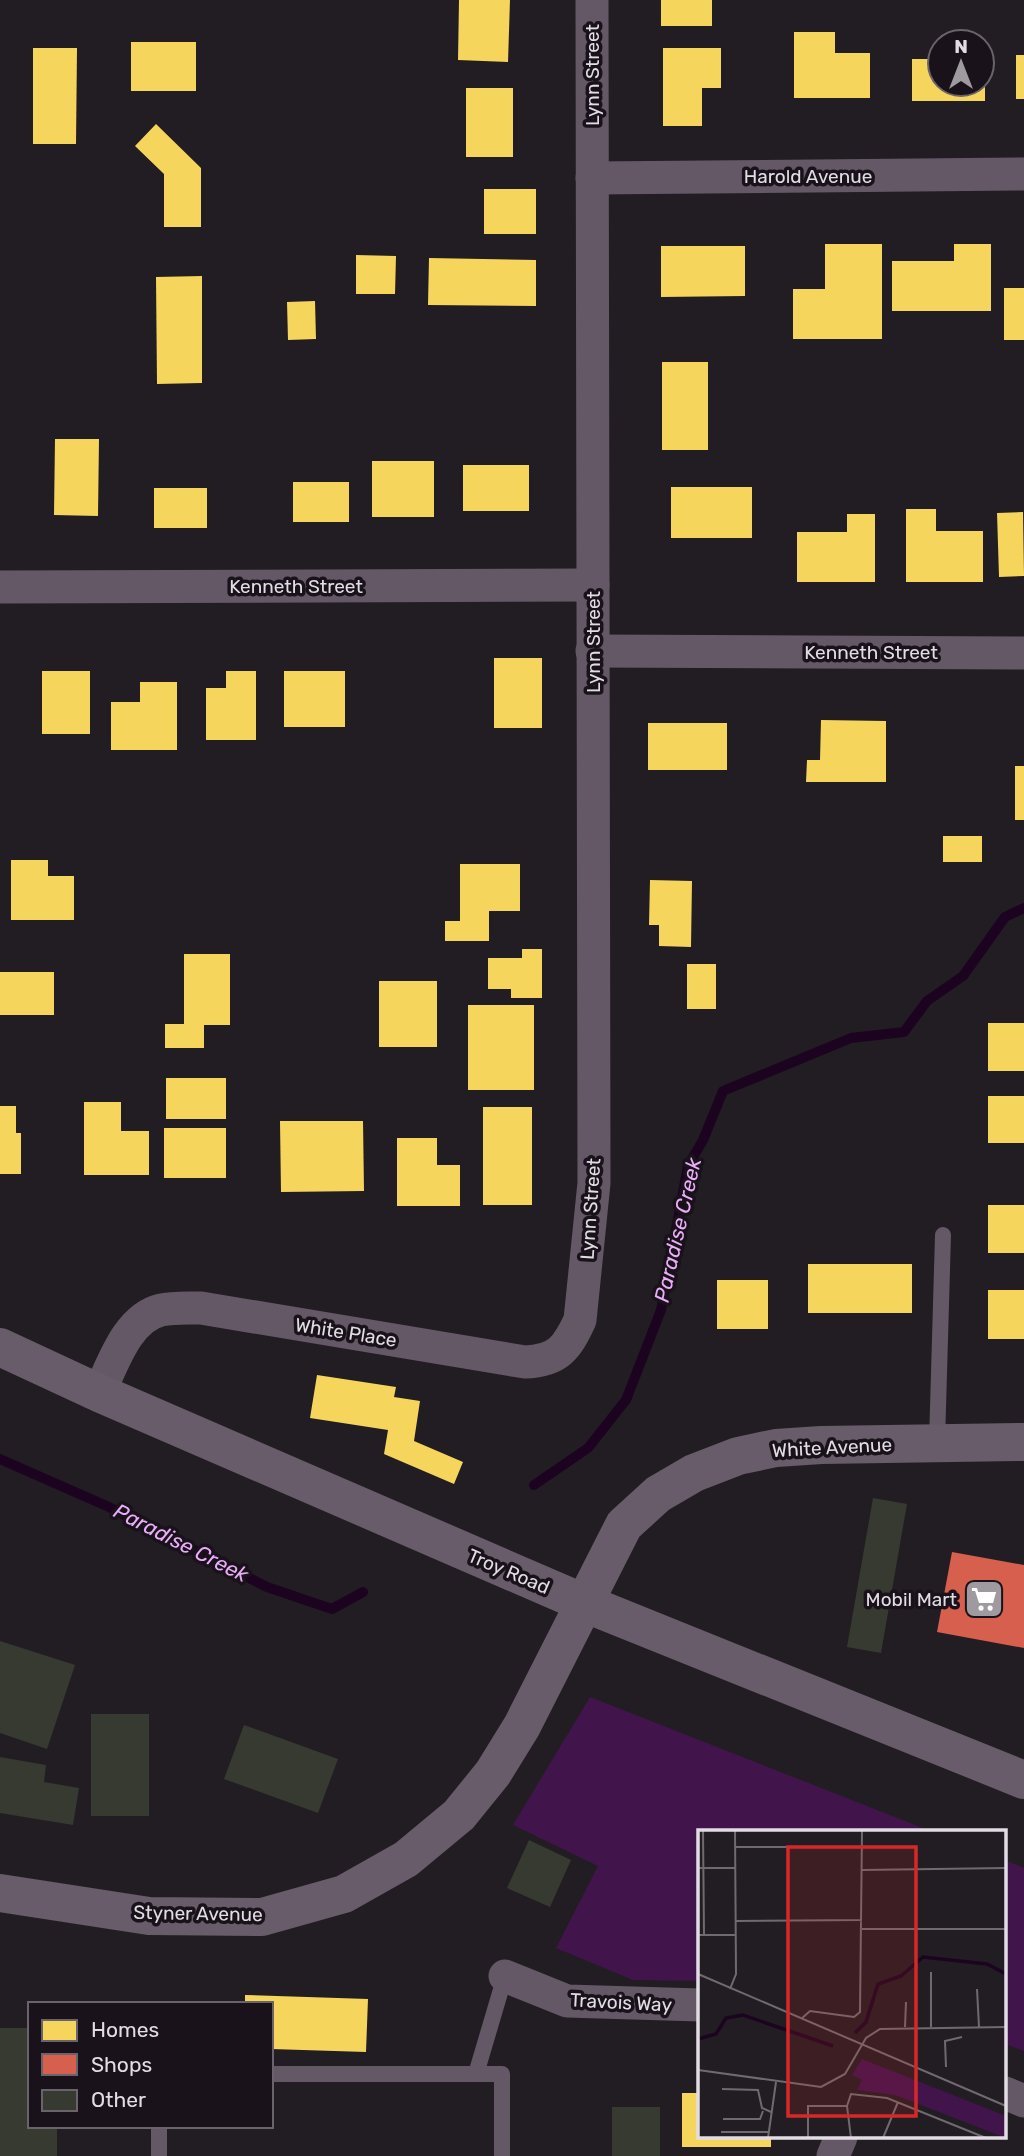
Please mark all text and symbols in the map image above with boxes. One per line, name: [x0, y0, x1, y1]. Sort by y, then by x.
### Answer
street label: Lynn Street: [581, 23, 604, 126]
north arrow: [926, 28, 996, 98]
text: N: [954, 35, 968, 58]
street label: Harold Avenue: [744, 165, 872, 188]
street label: Kenneth Street: [229, 575, 363, 598]
street label: Lynn Street: [582, 590, 605, 693]
street label: Kenneth Street: [804, 641, 938, 664]
water label: Paradise Creek: [649, 1154, 707, 1305]
street label: Lynn Street: [575, 1157, 606, 1261]
street label: White Place: [293, 1313, 398, 1352]
street label: White Avenue: [771, 1433, 893, 1462]
water label: Paradise Creek: [110, 1498, 254, 1588]
street label: Troy Road: [464, 1544, 553, 1599]
supermarket icon: Mobil Mart: [963, 1578, 1005, 1620]
place label: Mobil Mart: [866, 1588, 958, 1611]
inset map: [698, 1830, 1006, 2138]
street label: Styner Avenue: [133, 1901, 263, 1926]
street label: Travois Way: [569, 1988, 673, 2017]
legend: [28, 2002, 273, 2128]
text: Homes: [91, 2017, 159, 2042]
text: Shops: [91, 2052, 152, 2077]
text: Other: [91, 2087, 146, 2112]

